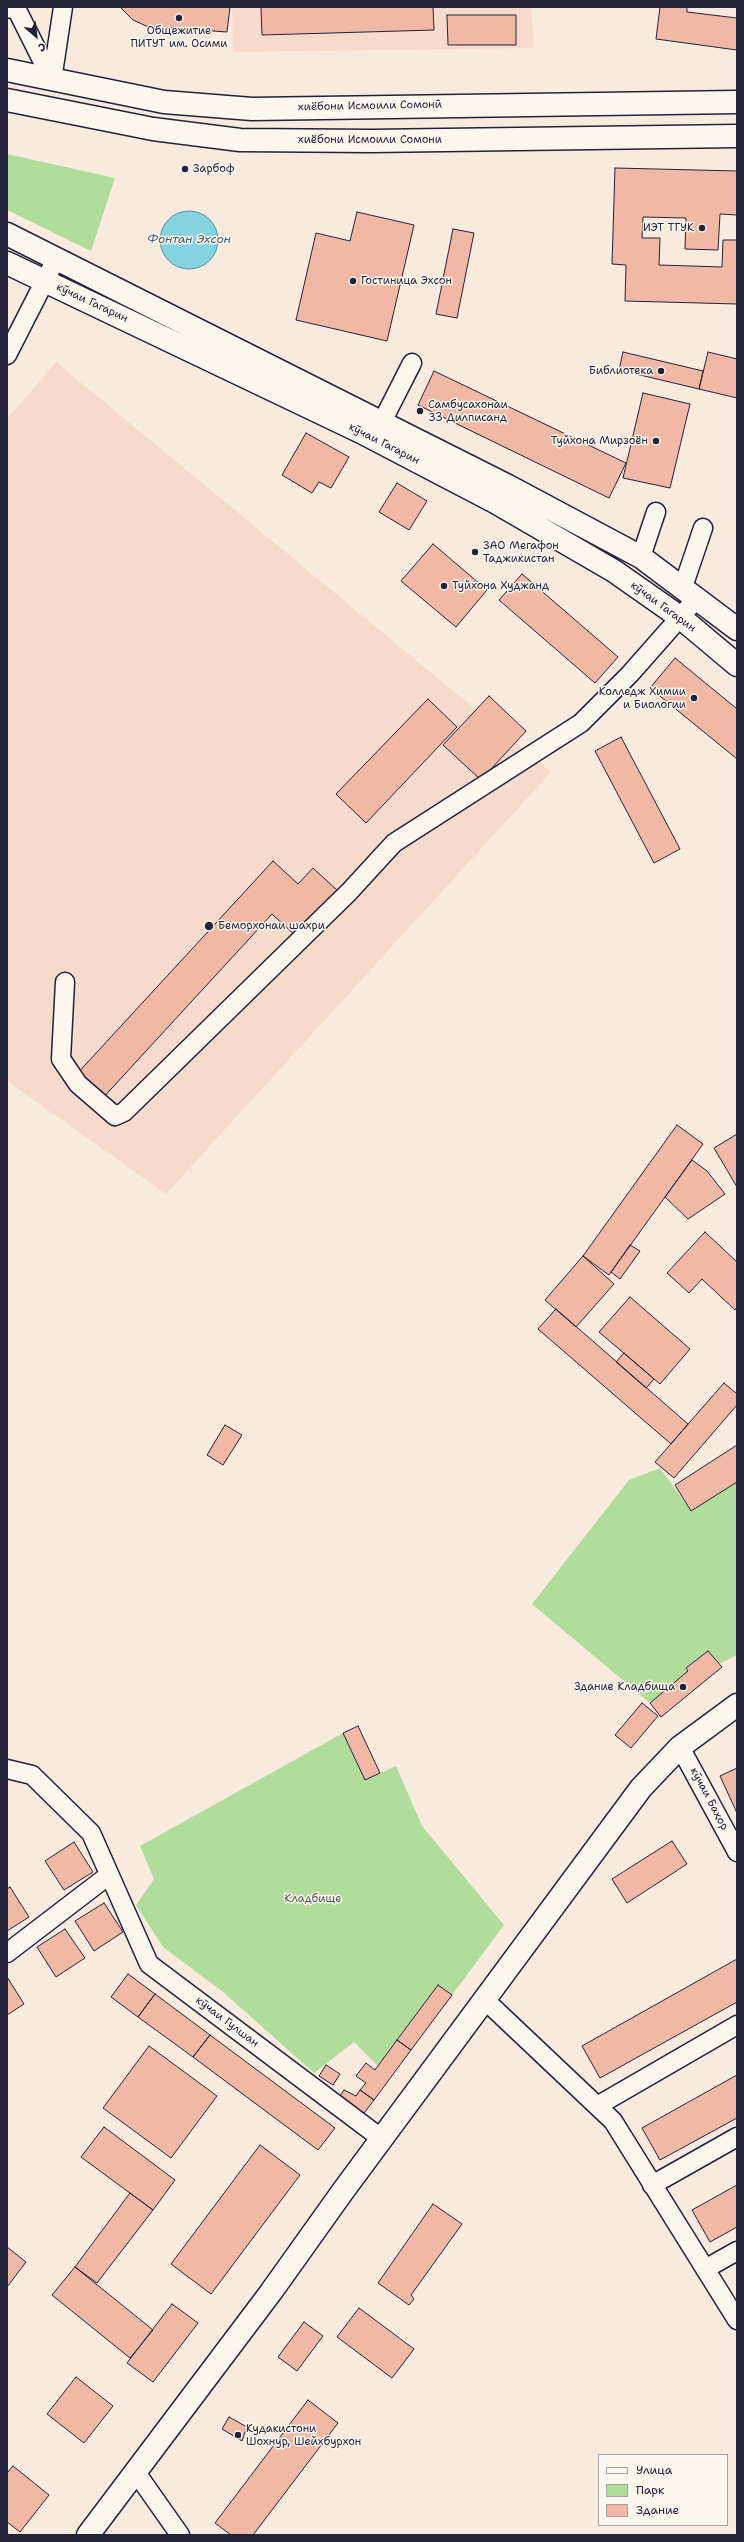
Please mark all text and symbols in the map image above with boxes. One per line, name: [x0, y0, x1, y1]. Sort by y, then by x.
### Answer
marker: Общежитие ПИТУТ им. Осими: [174, 13, 184, 23]
north arrow: [16, 16, 56, 56]
place label: Общежитие ПИТУТ им. Осими: [131, 24, 227, 50]
text: С: [35, 39, 48, 55]
street label: хиёбони Исмоили Сомонӣ: [298, 98, 442, 114]
street label: хиёбони Исмоили Сомони: [298, 133, 442, 147]
place label: Зарбоф: [193, 162, 234, 176]
marker: Зарбоф: [180, 164, 190, 174]
place label: ИЭТ ТГУК: [643, 221, 694, 235]
marker: ИЭТ ТГУК: [697, 223, 707, 233]
water label: Фонтан Эхсон: [147, 233, 231, 247]
place label: Гостиница Эхсон: [361, 274, 452, 288]
marker: Гостиница Эхсон: [348, 276, 358, 286]
street label: кӯчаи Гагарин: [54, 281, 130, 325]
place label: Библиотека: [589, 364, 653, 378]
marker: Библиотека: [656, 366, 666, 376]
place label: Самбусахонаи 33 Дилписанд: [428, 398, 508, 424]
marker: Самбусахонаи 33 Дилписанд: [415, 406, 425, 416]
street label: кӯчаи Гагарин: [346, 421, 422, 467]
place label: Туйхона Мирзоён: [551, 434, 648, 448]
marker: Туйхона Мирзоён: [651, 436, 661, 446]
place label: ЗАО Мегафон Таджикистан: [483, 539, 559, 565]
marker: ЗАО Мегафон Таджикистан: [470, 547, 480, 557]
place label: Туйхона Худжанд: [452, 579, 549, 593]
street label: кӯчаи Гагарин: [628, 579, 698, 635]
marker: Туйхона Худжанд: [439, 581, 449, 591]
place label: Колледж Химии и Биологии: [599, 685, 686, 711]
marker: Колледж Химии и Биологии: [689, 693, 699, 703]
place label: Беморхонаи шахри: [218, 919, 325, 933]
marker: Беморхонаи шахри: [203, 920, 215, 932]
place label: Здание Кладбища: [574, 1680, 675, 1694]
marker: Здание Кладбища: [678, 1682, 688, 1692]
street label: кӯчаи Баҳор: [687, 1766, 731, 1832]
park label: Кладбище: [285, 1892, 341, 1906]
street label: кӯчаи Гулшан: [193, 1994, 261, 2050]
place label: Кудакистони Шохнур, Шейхбурхон: [246, 2422, 361, 2448]
marker: Кудакистони Шохнур, Шейхбурхон: [233, 2430, 243, 2440]
legend: [598, 2454, 728, 2526]
text: Улица: [636, 2462, 672, 2478]
text: Парк: [636, 2482, 664, 2498]
text: Здание: [636, 2502, 679, 2518]

